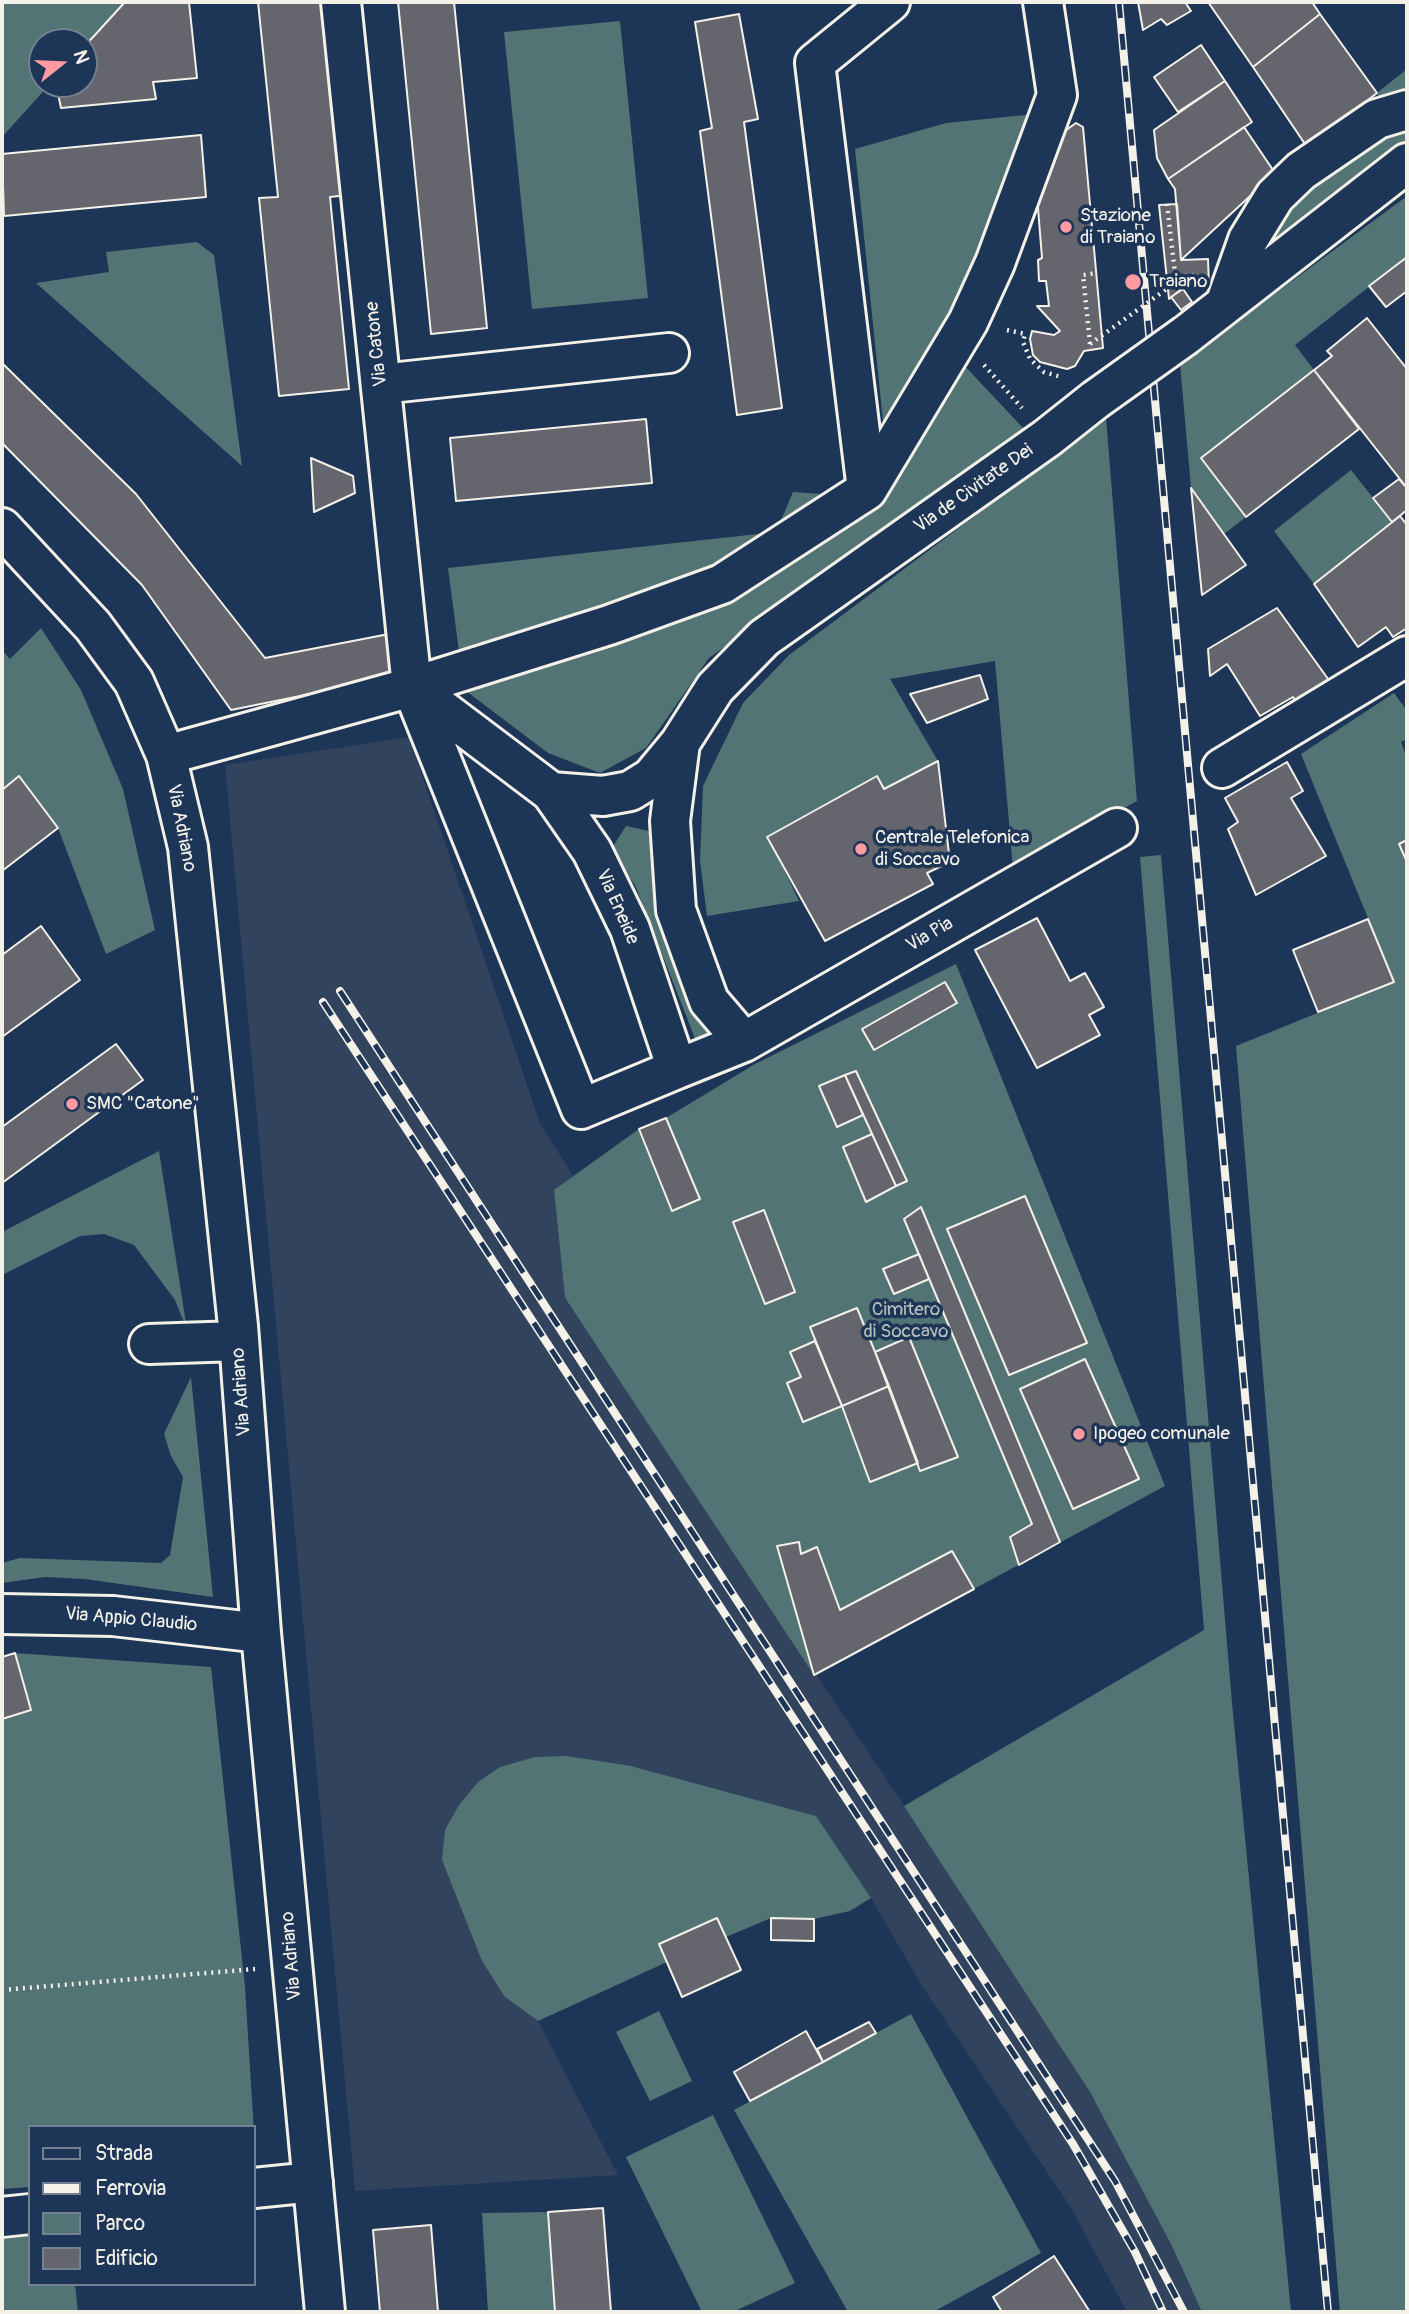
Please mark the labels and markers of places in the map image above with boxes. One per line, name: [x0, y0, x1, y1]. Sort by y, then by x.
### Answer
place label: Stazione di Traiano: [1080, 205, 1155, 249]
marker: Stazione di Traiano: [1058, 219, 1074, 235]
place label: Traiano: [1149, 271, 1208, 293]
marker: Traiano: [1123, 272, 1143, 292]
place label: Centrale Telefonica di Soccavo: [875, 827, 1029, 871]
marker: Centrale Telefonica di Soccavo: [853, 841, 869, 857]
place label: SMC "Catone": [86, 1093, 200, 1115]
marker: SMC "Catone": [64, 1096, 80, 1112]
place label: Ipogeo comunale: [1093, 1423, 1230, 1445]
marker: Ipogeo comunale: [1071, 1426, 1087, 1442]

